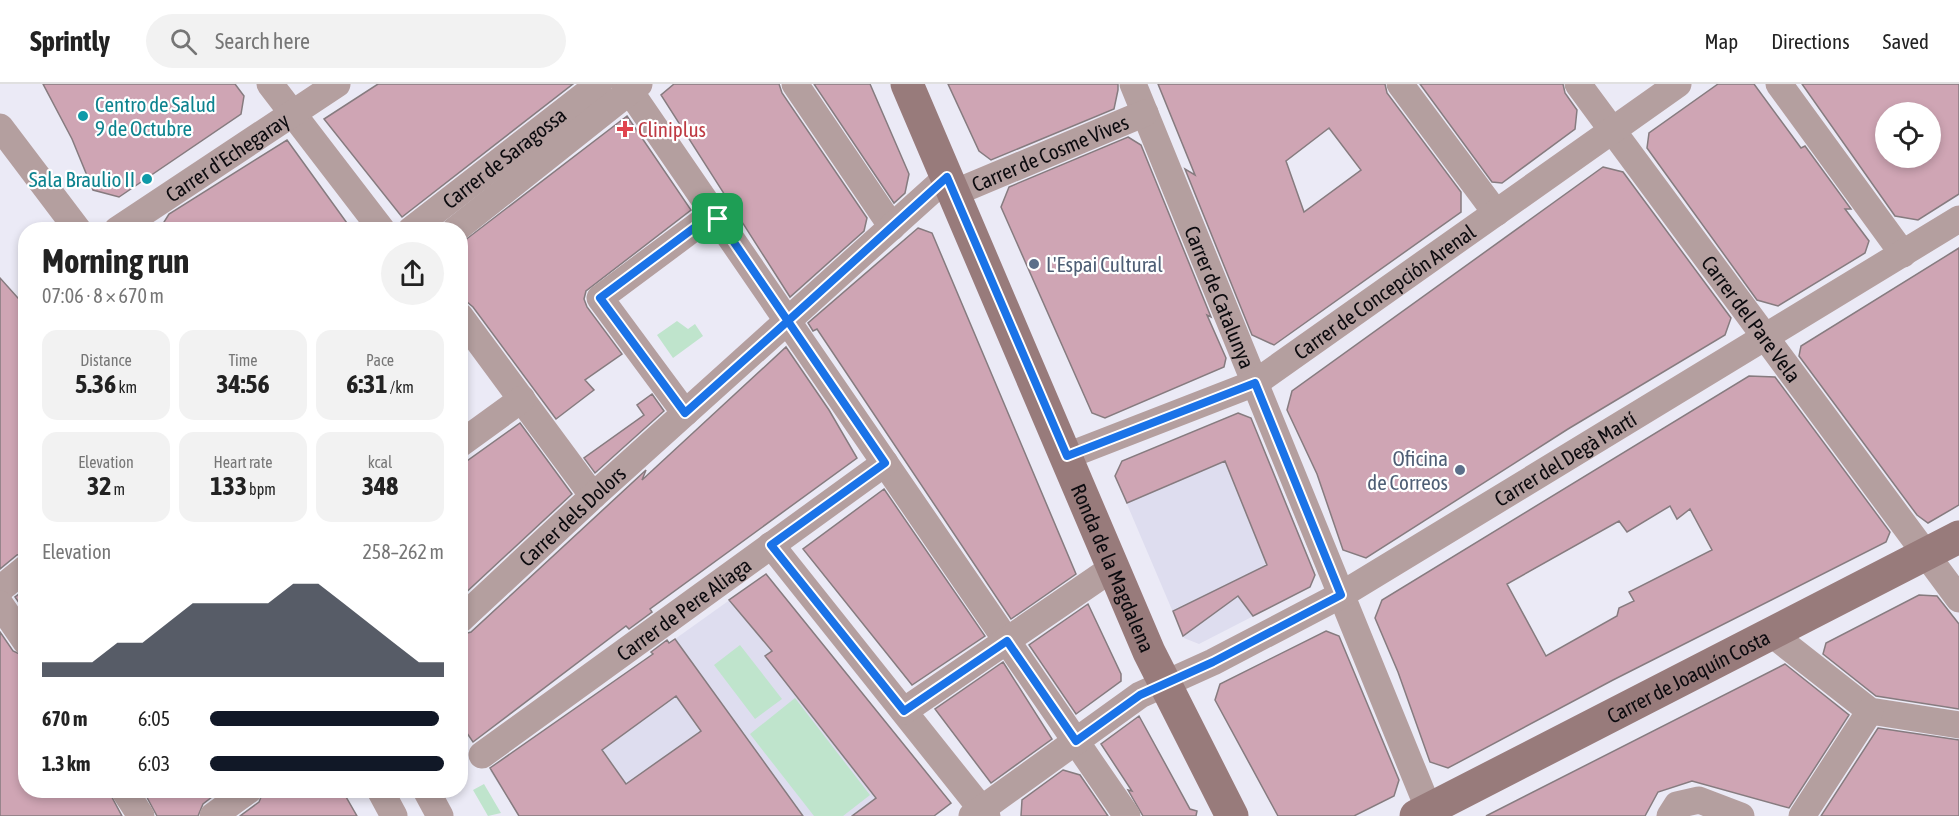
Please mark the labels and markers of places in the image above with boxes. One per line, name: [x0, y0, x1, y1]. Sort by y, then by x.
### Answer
place label: Centro de Salud 9 de Octubre: [95, 92, 216, 140]
marker: Centro de Salud 9 de Octubre: [76, 109, 90, 123]
place label: Cliniplus: [638, 117, 706, 141]
marker: Cliniplus: [616, 120, 634, 138]
place label: Sala Braulio II: [29, 167, 135, 191]
marker: Sala Braulio II: [140, 172, 154, 186]
pin: [692, 193, 743, 244]
place label: L'Espai Cultural: [1046, 252, 1163, 276]
marker: L'Espai Cultural: [1027, 257, 1041, 271]
place label: Oficina de Correos: [1367, 446, 1448, 494]
marker: Oficina de Correos: [1453, 463, 1467, 477]

